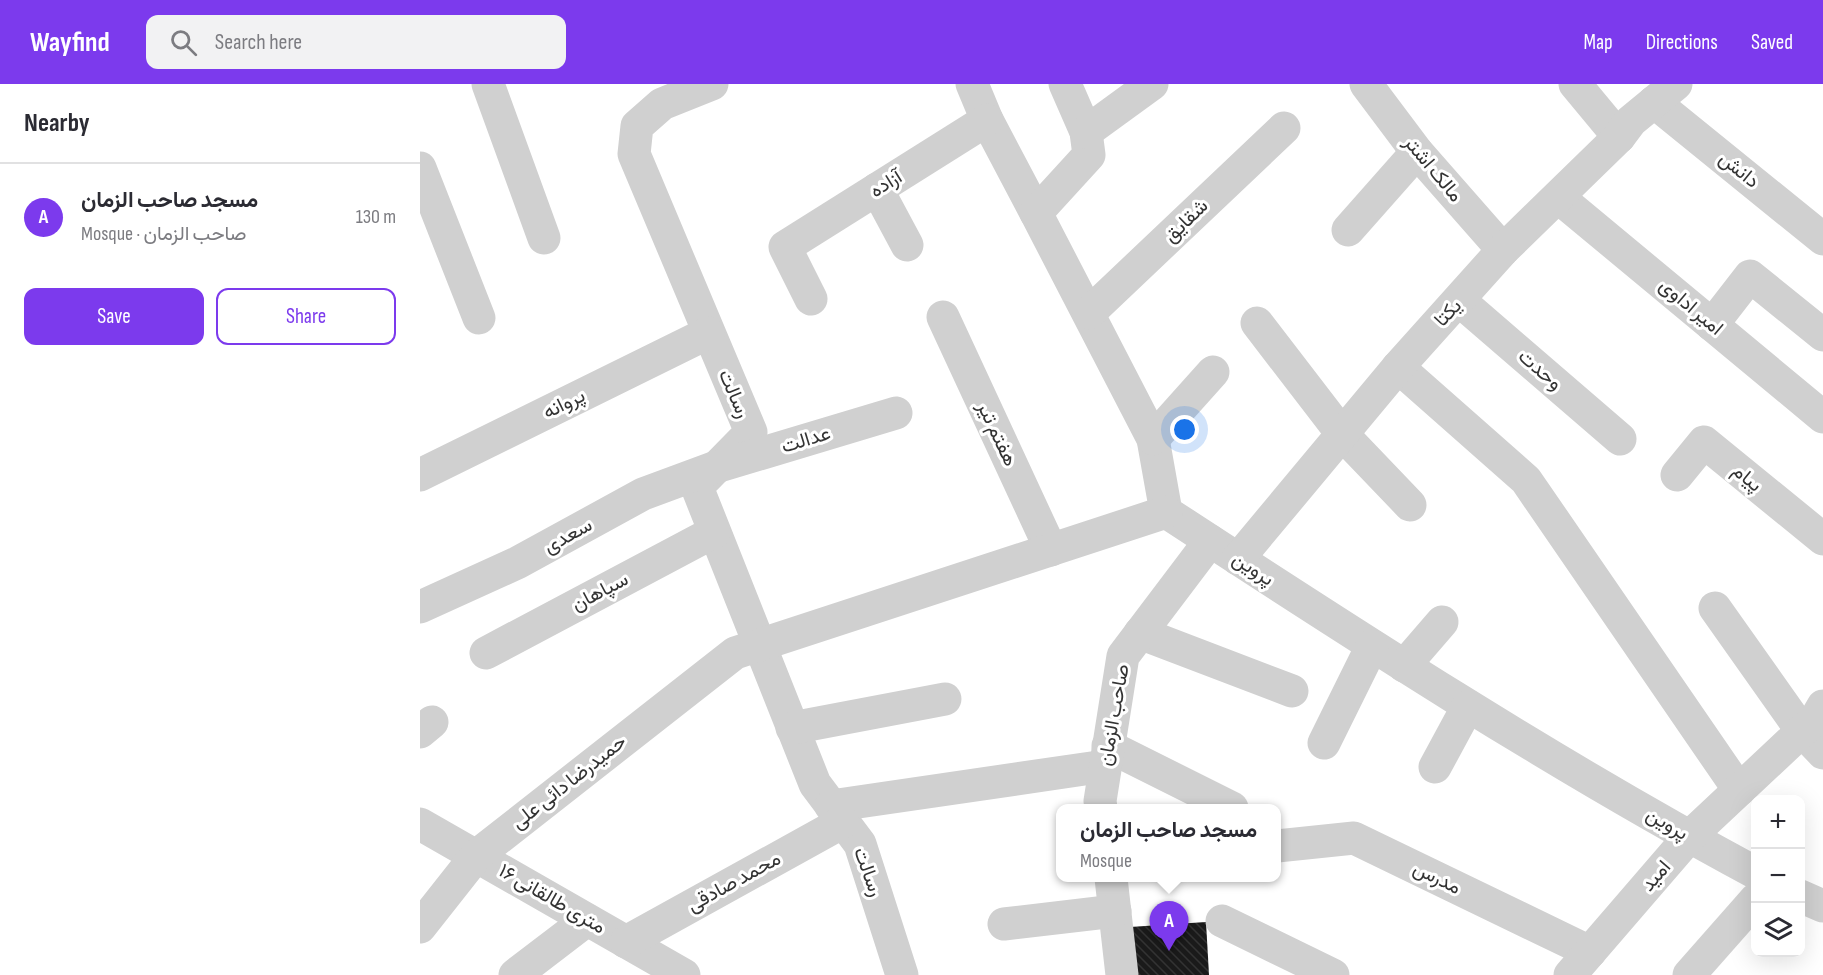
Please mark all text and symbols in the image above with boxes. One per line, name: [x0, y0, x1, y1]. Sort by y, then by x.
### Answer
search box: [146, 15, 566, 69]
text: Wayfind: [30, 26, 110, 59]
icon: search: [167, 26, 200, 59]
text: Search here: [215, 29, 302, 56]
text: Map: [1583, 30, 1613, 55]
text: Directions: [1646, 30, 1718, 55]
text: Saved: [1751, 30, 1793, 55]
text: Nearby: [24, 108, 90, 139]
street label: مالک اشتر: [1398, 130, 1468, 207]
street label: دانش: [1714, 147, 1764, 193]
street label: آزاده: [865, 164, 908, 203]
text: مسجد صاحب الزمان: [81, 187, 258, 214]
street label: شقایق: [1159, 194, 1213, 248]
text: A: [39, 205, 48, 229]
text: 130 m: [356, 205, 396, 229]
text: Mosque · صاحب الزمان: [81, 222, 247, 246]
street label: امیر اداوی: [1654, 273, 1728, 341]
button: Save: [24, 288, 204, 345]
button: Share: [216, 288, 396, 345]
street label: یکتا: [1429, 294, 1467, 332]
street label: وحدت: [1513, 344, 1567, 396]
street label: رسالت: [713, 366, 755, 422]
street label: پروانه: [539, 384, 589, 425]
street label: هفتم تیر: [971, 397, 1022, 470]
your location: [1170, 415, 1199, 444]
street label: عدالت: [779, 421, 833, 459]
street label: پیام: [1727, 459, 1767, 498]
street label: سعدی: [539, 513, 597, 559]
street label: پروین: [1227, 547, 1278, 592]
street label: سپاهان: [567, 567, 633, 618]
street label: صاحب الزمان: [1093, 662, 1135, 768]
street label: حمیدرضا دائی علی: [507, 730, 631, 834]
map controls: [1751, 795, 1805, 957]
button: +: [1751, 795, 1805, 849]
street label: پروین: [1641, 802, 1692, 846]
popup: [1056, 804, 1281, 882]
text: مسجد صاحب الزمان: [1080, 817, 1257, 844]
street label: رسالت: [848, 844, 888, 900]
street label: محمد صادقی: [683, 846, 785, 918]
text: Mosque: [1080, 849, 1132, 873]
button: −: [1751, 849, 1805, 903]
street label: مدرس: [1409, 856, 1465, 900]
street label: امید: [1636, 856, 1676, 896]
street label: ۱۶ متری طالقانی: [494, 859, 610, 939]
pin: A: [1150, 902, 1188, 951]
button: layers: [1751, 903, 1805, 957]

